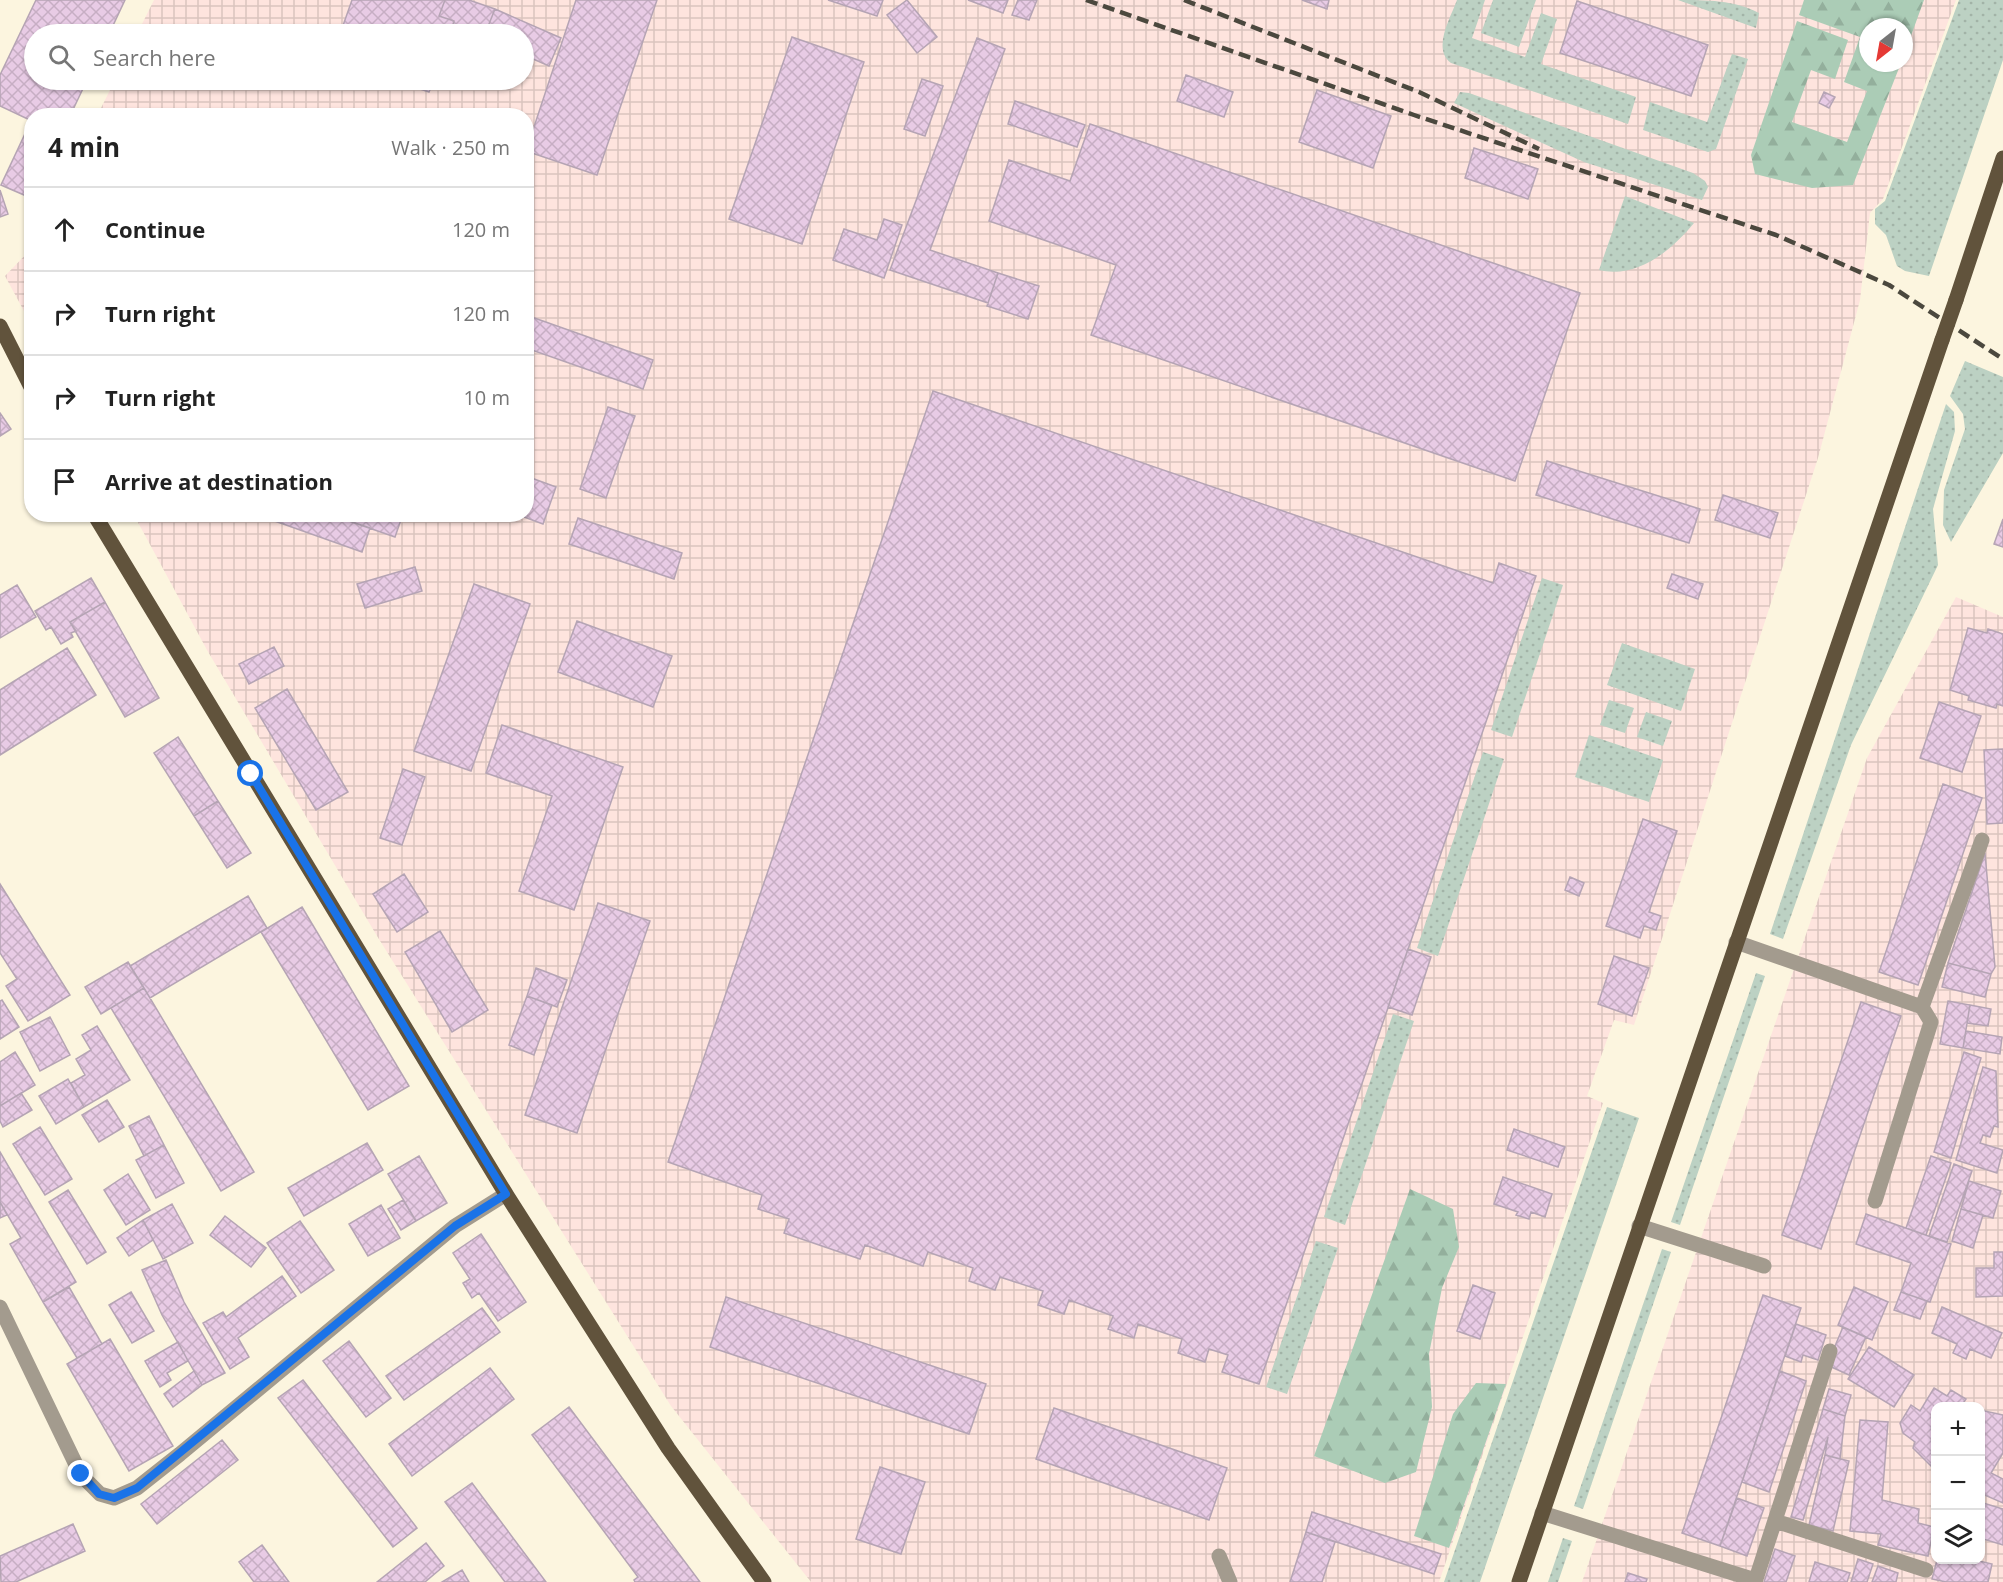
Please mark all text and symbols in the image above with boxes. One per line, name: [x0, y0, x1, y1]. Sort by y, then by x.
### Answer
north arrow: [1859, 18, 1913, 72]
search box: [24, 24, 534, 90]
icon: search: [45, 41, 78, 74]
text: Search here: [93, 42, 216, 72]
text: 4 min: [48, 129, 120, 165]
text: Walk · 250 m: [391, 134, 510, 161]
icon: ahead: [48, 213, 81, 246]
text: Continue: [105, 214, 205, 244]
text: 120 m: [452, 216, 510, 243]
icon: right: [48, 297, 81, 330]
text: Turn right: [105, 298, 216, 328]
text: 120 m: [452, 300, 510, 327]
icon: right: [48, 381, 81, 414]
text: Turn right: [105, 382, 216, 412]
text: 10 m: [463, 384, 510, 411]
icon: arrive: [48, 465, 81, 498]
text: Arrive at destination: [105, 466, 333, 496]
route start: [237, 760, 263, 786]
map controls: [1931, 1402, 1985, 1564]
button: +: [1931, 1402, 1985, 1456]
button: −: [1931, 1456, 1985, 1510]
route end: [67, 1460, 93, 1486]
button: layers: [1931, 1510, 1985, 1564]

